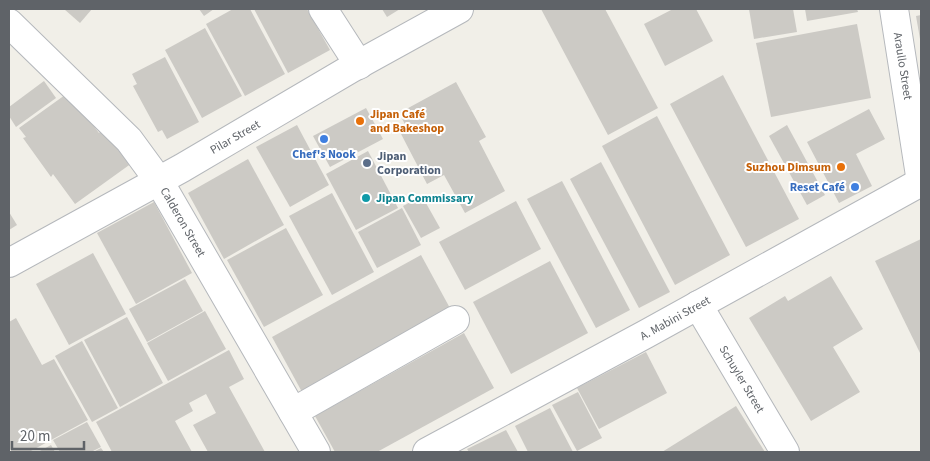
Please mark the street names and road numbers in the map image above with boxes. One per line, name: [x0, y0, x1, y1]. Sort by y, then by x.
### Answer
street label: Araullo Street: [889, 31, 916, 101]
street label: Pilar Street: [207, 116, 264, 159]
street label: Calderon Street: [156, 184, 209, 260]
street label: A. Mabini Street: [637, 292, 714, 345]
street label: Schuyler Street: [715, 342, 768, 416]

